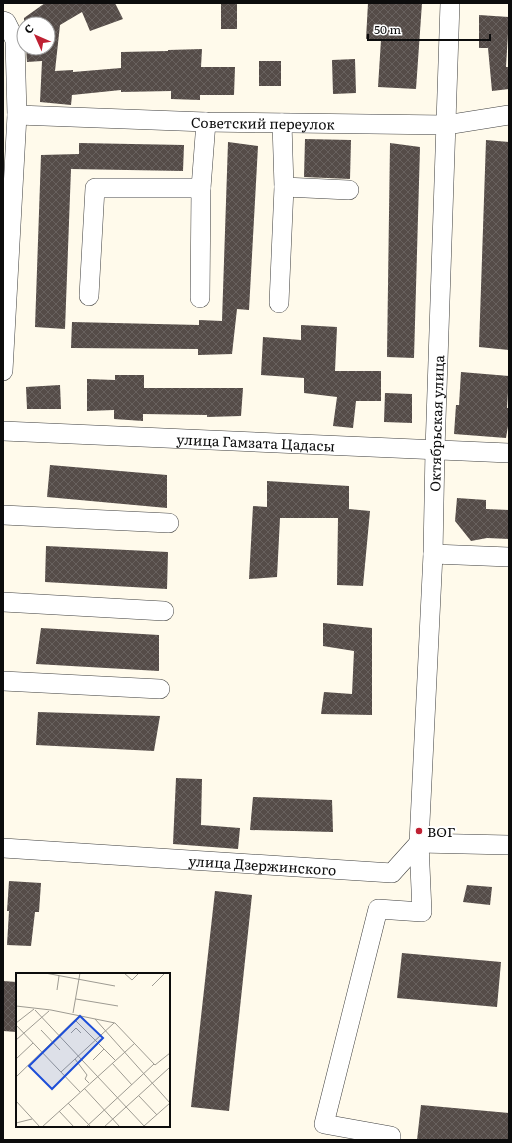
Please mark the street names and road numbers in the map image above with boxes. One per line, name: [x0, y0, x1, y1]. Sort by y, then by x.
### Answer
street label: Советский переулок: [191, 111, 336, 134]
street label: Октябрьская улица: [424, 354, 448, 492]
street label: улица Гамзата Цадасы: [176, 429, 335, 455]
street label: улица Дзержинского: [188, 850, 337, 879]

